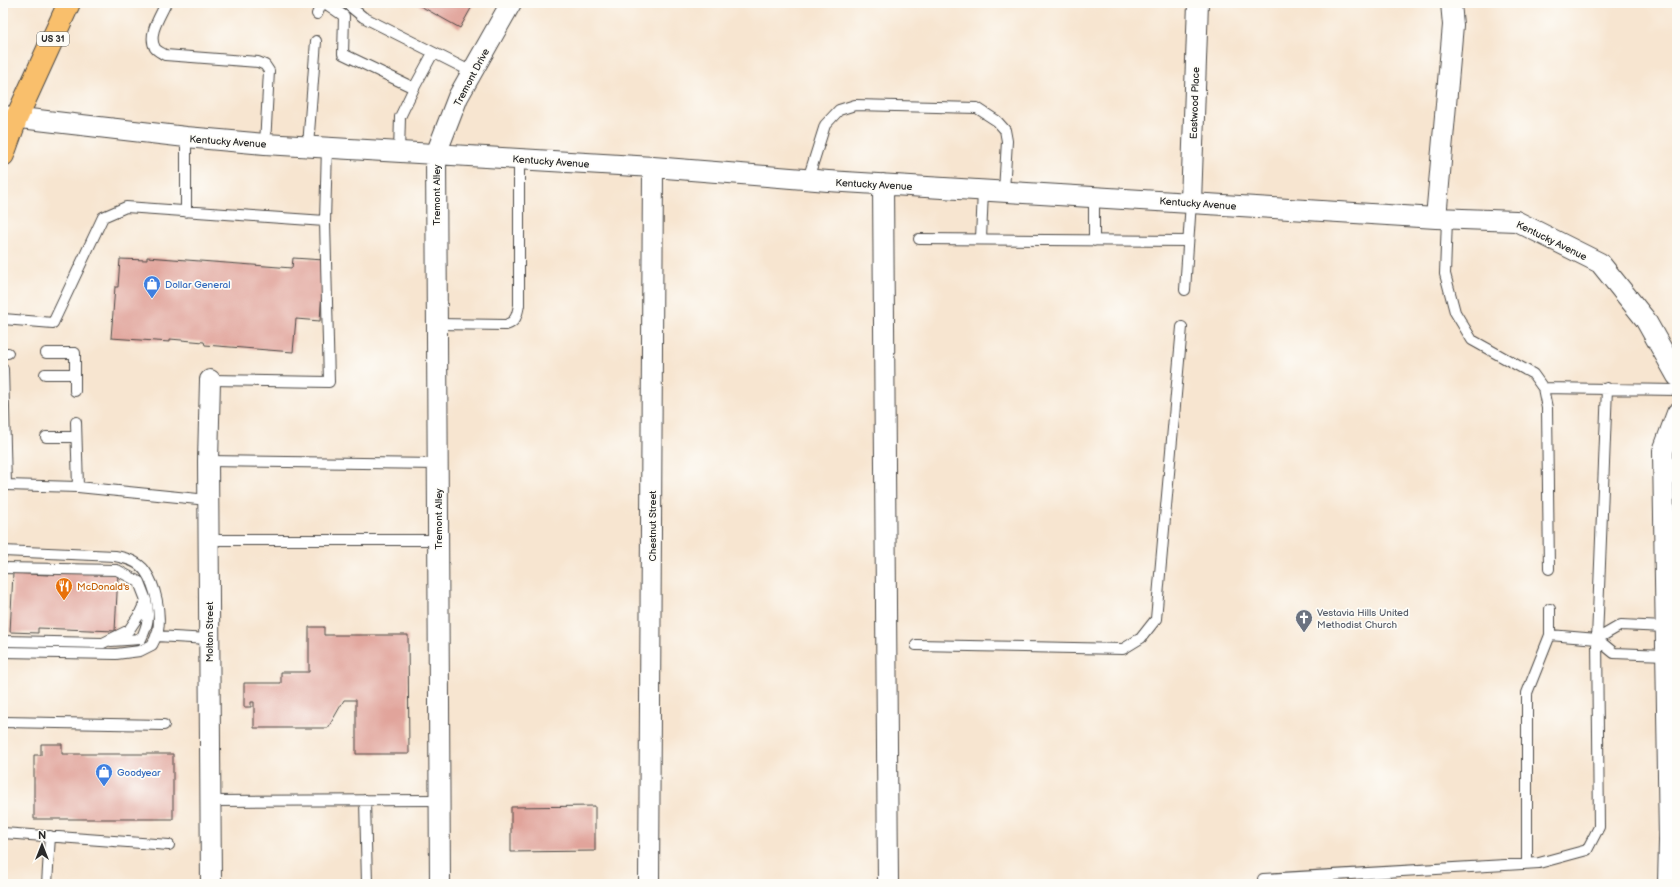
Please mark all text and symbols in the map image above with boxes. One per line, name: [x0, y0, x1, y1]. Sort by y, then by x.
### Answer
road number: US 31: [37, 32, 69, 46]
street label: Tremont Drive: [452, 46, 492, 108]
street label: Eastwood Place: [1188, 67, 1202, 139]
street label: Kentucky Avenue: [189, 133, 267, 151]
street label: Kentucky Avenue: [512, 153, 590, 171]
street label: Tremont Alley: [431, 164, 443, 226]
street label: Kentucky Avenue: [835, 177, 913, 193]
street label: Kentucky Avenue: [1159, 195, 1237, 213]
street label: Kentucky Avenue: [1514, 219, 1589, 263]
shop icon: Dollar General: [142, 274, 162, 299]
place label: Dollar General: [165, 279, 231, 291]
street label: Tremont Alley: [433, 488, 445, 550]
street label: Chestnut Street: [647, 491, 659, 561]
restaurant icon: McDonald's: [54, 576, 74, 601]
place label: McDonald's: [77, 581, 130, 593]
street label: Molton Street: [204, 602, 216, 662]
place label: Vestavia Hills United Methodist Church: [1317, 607, 1409, 631]
church icon: Vestavia Hills United Methodist Church: [1294, 608, 1314, 633]
shop icon: Goodyear: [94, 762, 114, 787]
place label: Goodyear: [117, 767, 161, 779]
north arrow: [22, 825, 62, 865]
text: N: [38, 829, 46, 842]

